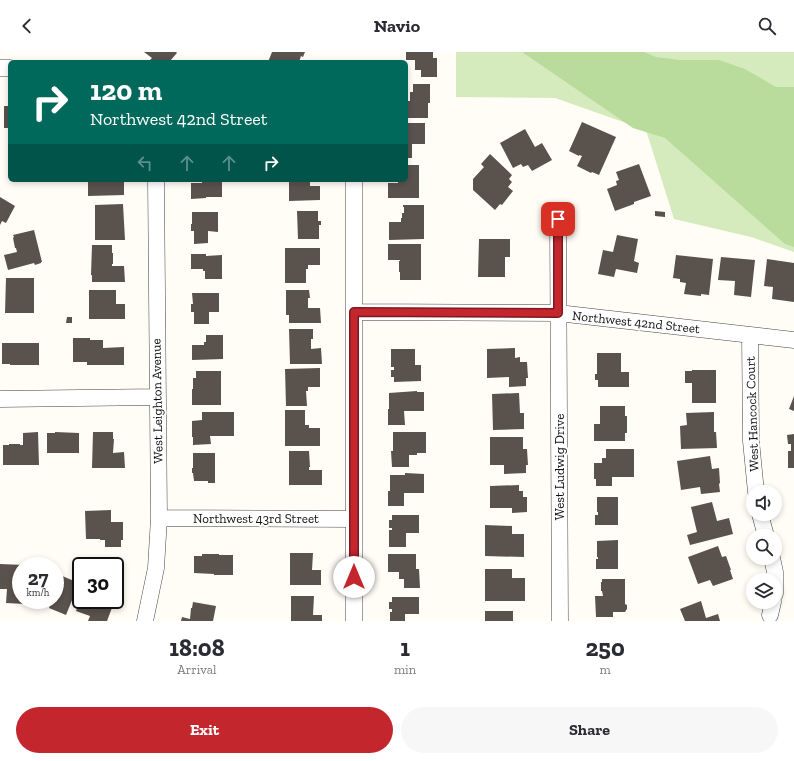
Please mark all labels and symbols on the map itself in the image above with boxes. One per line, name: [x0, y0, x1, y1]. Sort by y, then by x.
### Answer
pin: [541, 202, 575, 236]
street label: Northwest 42nd Street: [571, 308, 701, 336]
street label: West Leighton Avenue: [148, 338, 166, 464]
street label: West Hancock Court: [742, 356, 762, 472]
street label: West Ludwig Drive: [552, 414, 567, 520]
street label: Northwest 43rd Street: [193, 511, 319, 526]
position arrow: [333, 556, 375, 598]
speed limit sign: 30: [72, 557, 124, 609]

